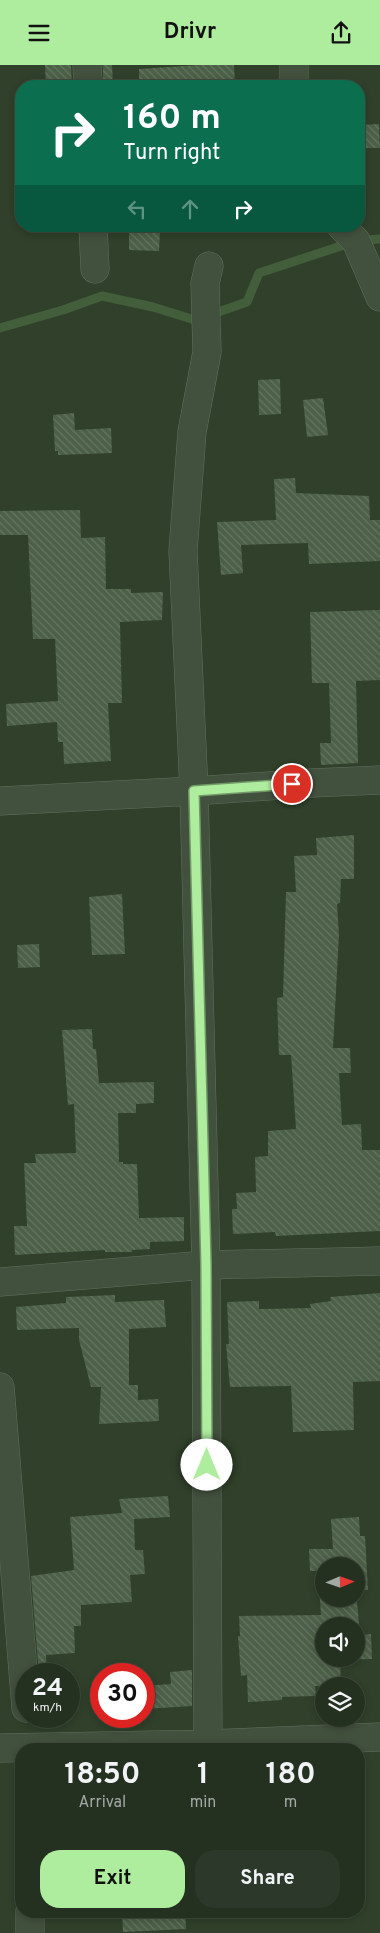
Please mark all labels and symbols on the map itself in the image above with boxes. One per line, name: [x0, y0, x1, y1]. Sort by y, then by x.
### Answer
pin: [271, 763, 313, 805]
position arrow: [180, 1438, 232, 1490]
north arrow: [315, 1557, 365, 1607]
speed limit sign: 30: [90, 1663, 155, 1728]

